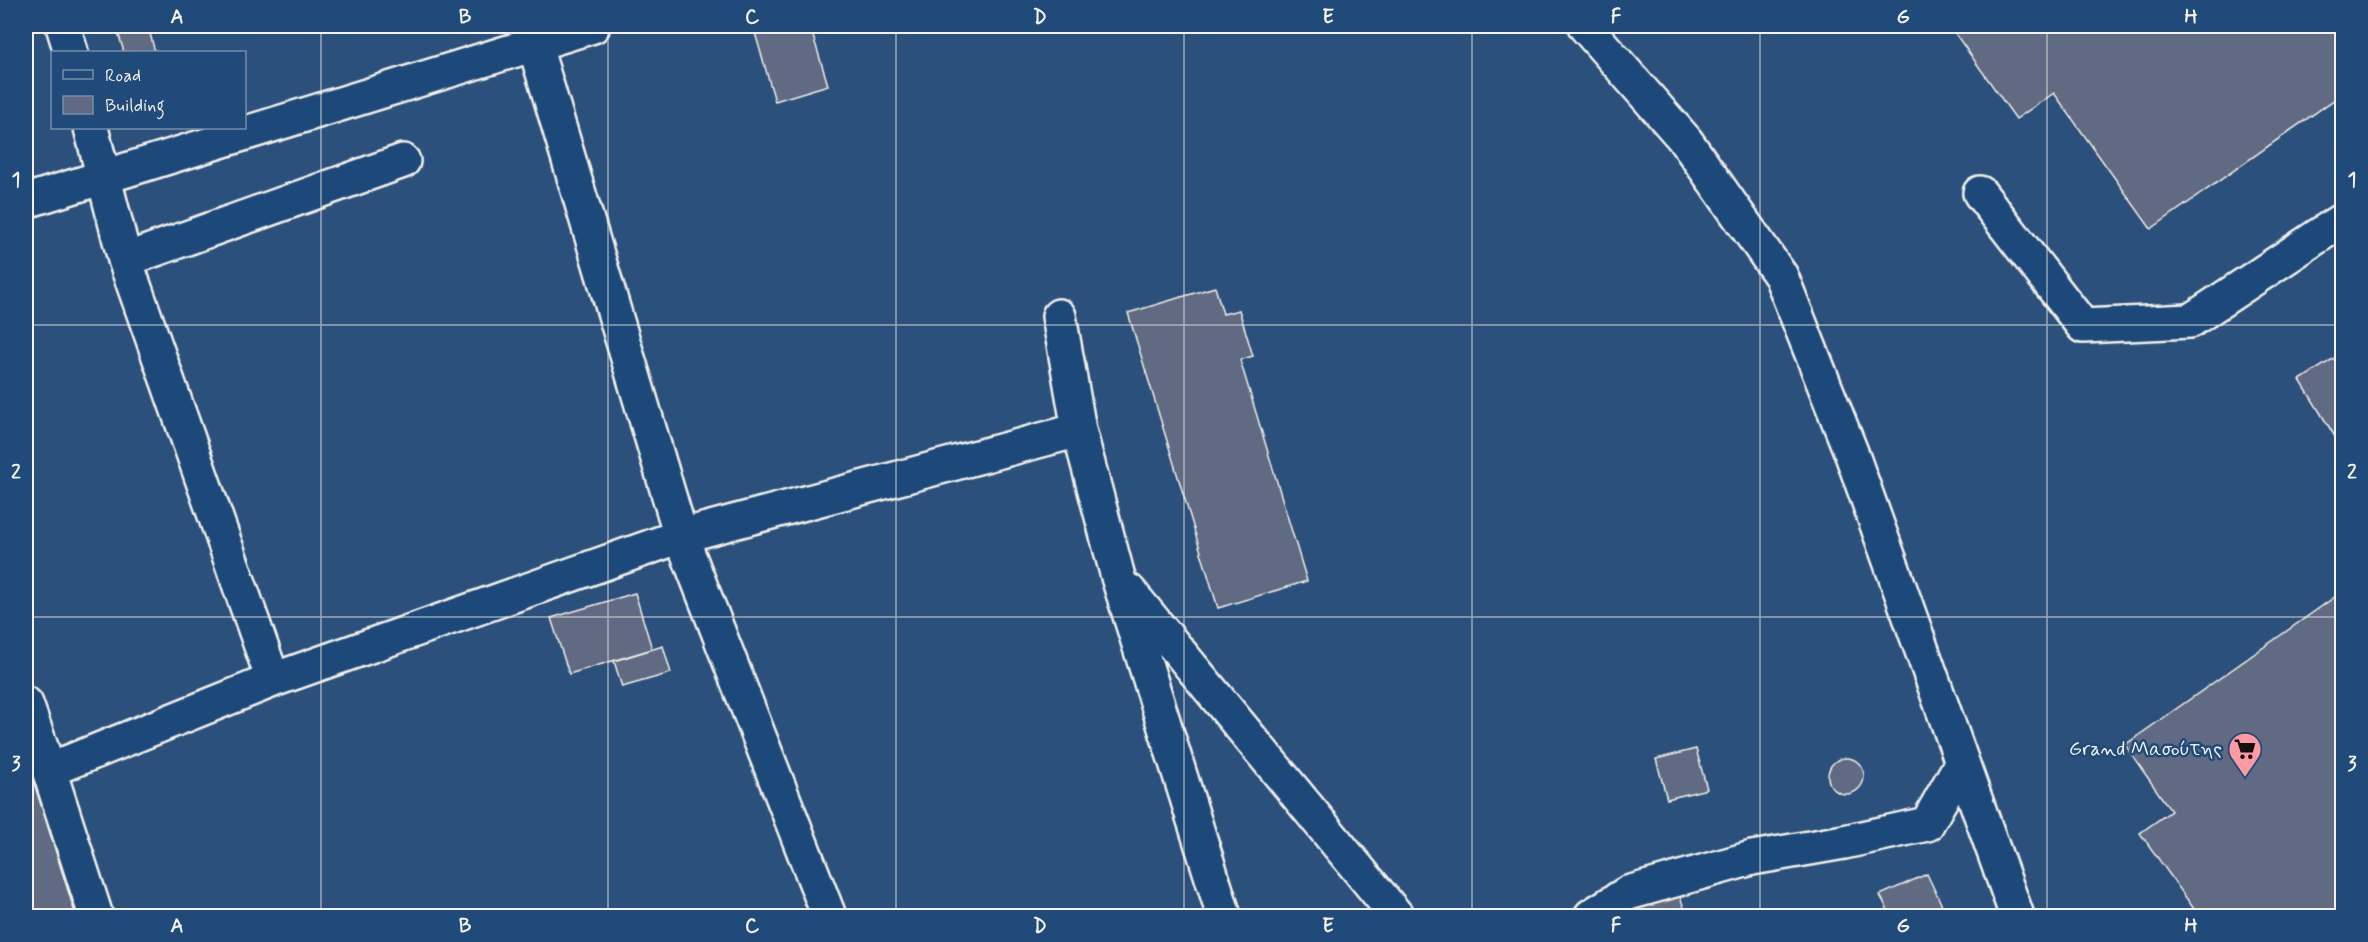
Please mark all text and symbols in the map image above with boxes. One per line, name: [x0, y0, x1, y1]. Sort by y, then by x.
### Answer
text: A: [170, 4, 184, 31]
text: B: [459, 4, 472, 31]
text: C: [745, 4, 760, 31]
text: D: [1033, 4, 1047, 31]
text: E: [1322, 4, 1334, 31]
text: F: [1611, 4, 1622, 31]
text: G: [1896, 4, 1910, 31]
text: H: [2184, 4, 2198, 31]
legend: [51, 51, 246, 129]
text: Road: [105, 64, 141, 88]
text: Building: [105, 94, 165, 120]
text: 1: [12, 167, 20, 194]
text: 1: [2348, 167, 2356, 194]
text: 2: [11, 459, 21, 486]
text: 2: [2347, 459, 2357, 486]
supermarket icon: Grand Μασούτης: [2227, 731, 2263, 778]
place label: Grand Μασούτης: [2069, 736, 2222, 763]
text: 3: [11, 751, 21, 778]
text: 3: [2347, 751, 2357, 778]
text: A: [170, 913, 184, 940]
text: B: [459, 913, 472, 940]
text: C: [745, 913, 760, 940]
text: D: [1033, 913, 1047, 940]
text: E: [1322, 913, 1334, 940]
text: F: [1611, 913, 1622, 940]
text: G: [1896, 913, 1910, 940]
text: H: [2184, 913, 2198, 940]

